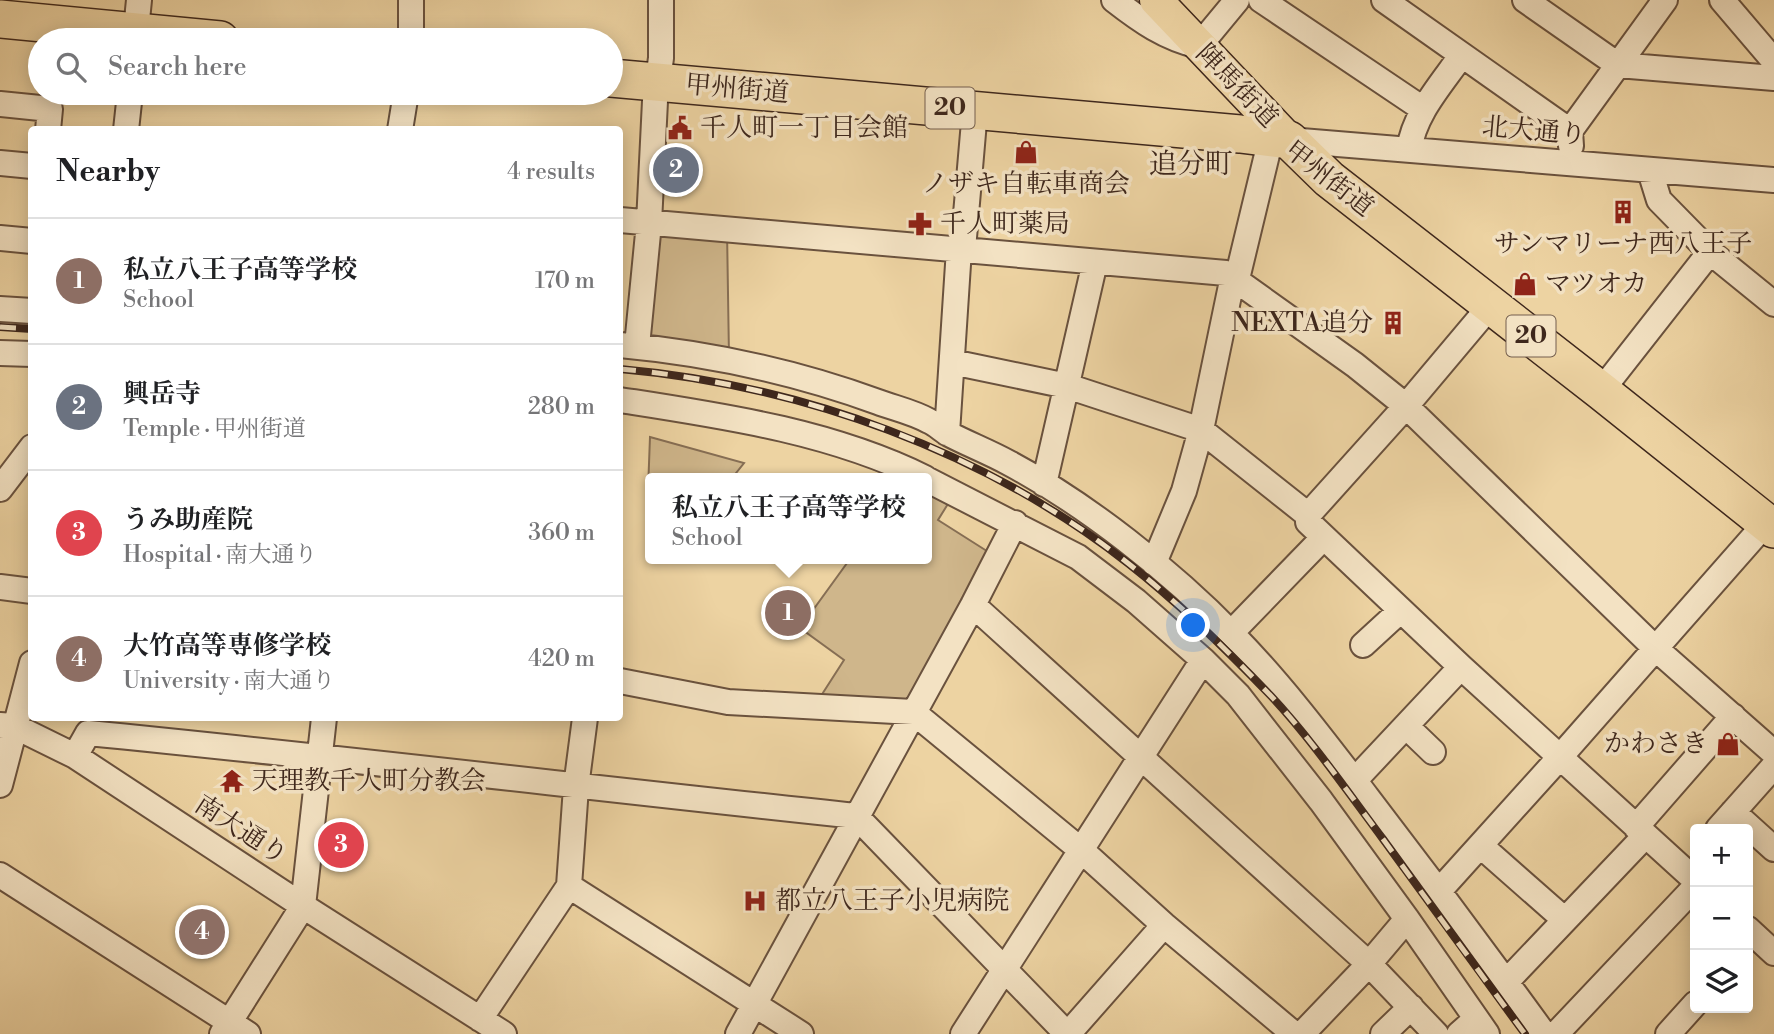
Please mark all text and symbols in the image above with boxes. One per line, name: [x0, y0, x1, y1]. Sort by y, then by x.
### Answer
search box: [28, 28, 623, 105]
street label: 陣馬街道: [1189, 37, 1285, 135]
icon: search: [52, 48, 90, 86]
text: Search here: [108, 51, 247, 83]
street label: 甲州街道: [684, 69, 790, 109]
road number: 20: [926, 88, 974, 128]
street label: 北大通り: [1481, 111, 1587, 151]
place label: 千人町一丁目会館: [700, 112, 908, 144]
public building icon: 千人町一丁目会館: [666, 114, 694, 142]
street label: 甲州街道: [1278, 134, 1380, 224]
shop icon: ノザキ自転車商会: [1012, 138, 1040, 166]
pin: 2: [653, 144, 699, 196]
district label: 追分町: [1149, 147, 1233, 182]
text: Nearby: [56, 153, 160, 191]
text: 4 results: [507, 158, 595, 186]
place label: ノザキ自転車商会: [922, 168, 1130, 200]
building icon: サンマリーナ西八王子: [1609, 198, 1637, 226]
place label: 千人町薬局: [940, 208, 1070, 240]
pharmacy icon: 千人町薬局: [906, 210, 934, 238]
place label: サンマリーナ西八王子: [1494, 228, 1752, 260]
text: 私立八王子高等学校: [123, 254, 357, 286]
text: 1: [73, 267, 85, 295]
text: 170 m: [535, 267, 595, 295]
place label: マツオカ: [1545, 268, 1647, 300]
shop icon: マツオカ: [1511, 270, 1539, 298]
text: School: [123, 286, 194, 314]
place label: NEXTA追分: [1231, 307, 1373, 339]
building icon: NEXTA追分: [1379, 309, 1407, 337]
road number: 20: [1506, 316, 1556, 356]
text: 興岳寺: [123, 378, 201, 410]
text: 2: [72, 393, 86, 421]
text: 280 m: [528, 393, 595, 421]
text: Temple · 甲州街道: [123, 415, 306, 443]
popup: [645, 473, 932, 564]
text: 私立八王子高等学校: [671, 492, 906, 524]
text: うみ助産院: [123, 504, 253, 536]
text: 3: [72, 519, 86, 547]
text: 360 m: [528, 519, 595, 547]
text: School: [671, 524, 743, 552]
text: Hospital · 南大通り: [123, 541, 317, 569]
pin: 1: [765, 587, 811, 639]
your location: [1176, 608, 1210, 642]
text: 大竹高等専修学校: [123, 630, 331, 662]
text: 4: [71, 645, 87, 673]
text: 420 m: [528, 645, 595, 673]
text: University · 南大通り: [123, 667, 335, 695]
place label: かわさき: [1604, 728, 1708, 760]
shop icon: かわさき: [1714, 730, 1742, 758]
place label: 天理教千人町分教会: [252, 765, 486, 797]
temple icon: 天理教千人町分教会: [218, 767, 246, 795]
street label: 南大通り: [189, 788, 293, 872]
pin: 3: [318, 819, 364, 871]
map controls: [1690, 824, 1753, 1013]
button: +: [1690, 824, 1753, 887]
place label: 都立八王子小児病院: [775, 885, 1009, 917]
hospital icon: 都立八王子小児病院: [741, 887, 769, 915]
button: −: [1690, 887, 1753, 950]
pin: 4: [179, 906, 225, 958]
button: layers: [1690, 950, 1753, 1013]

